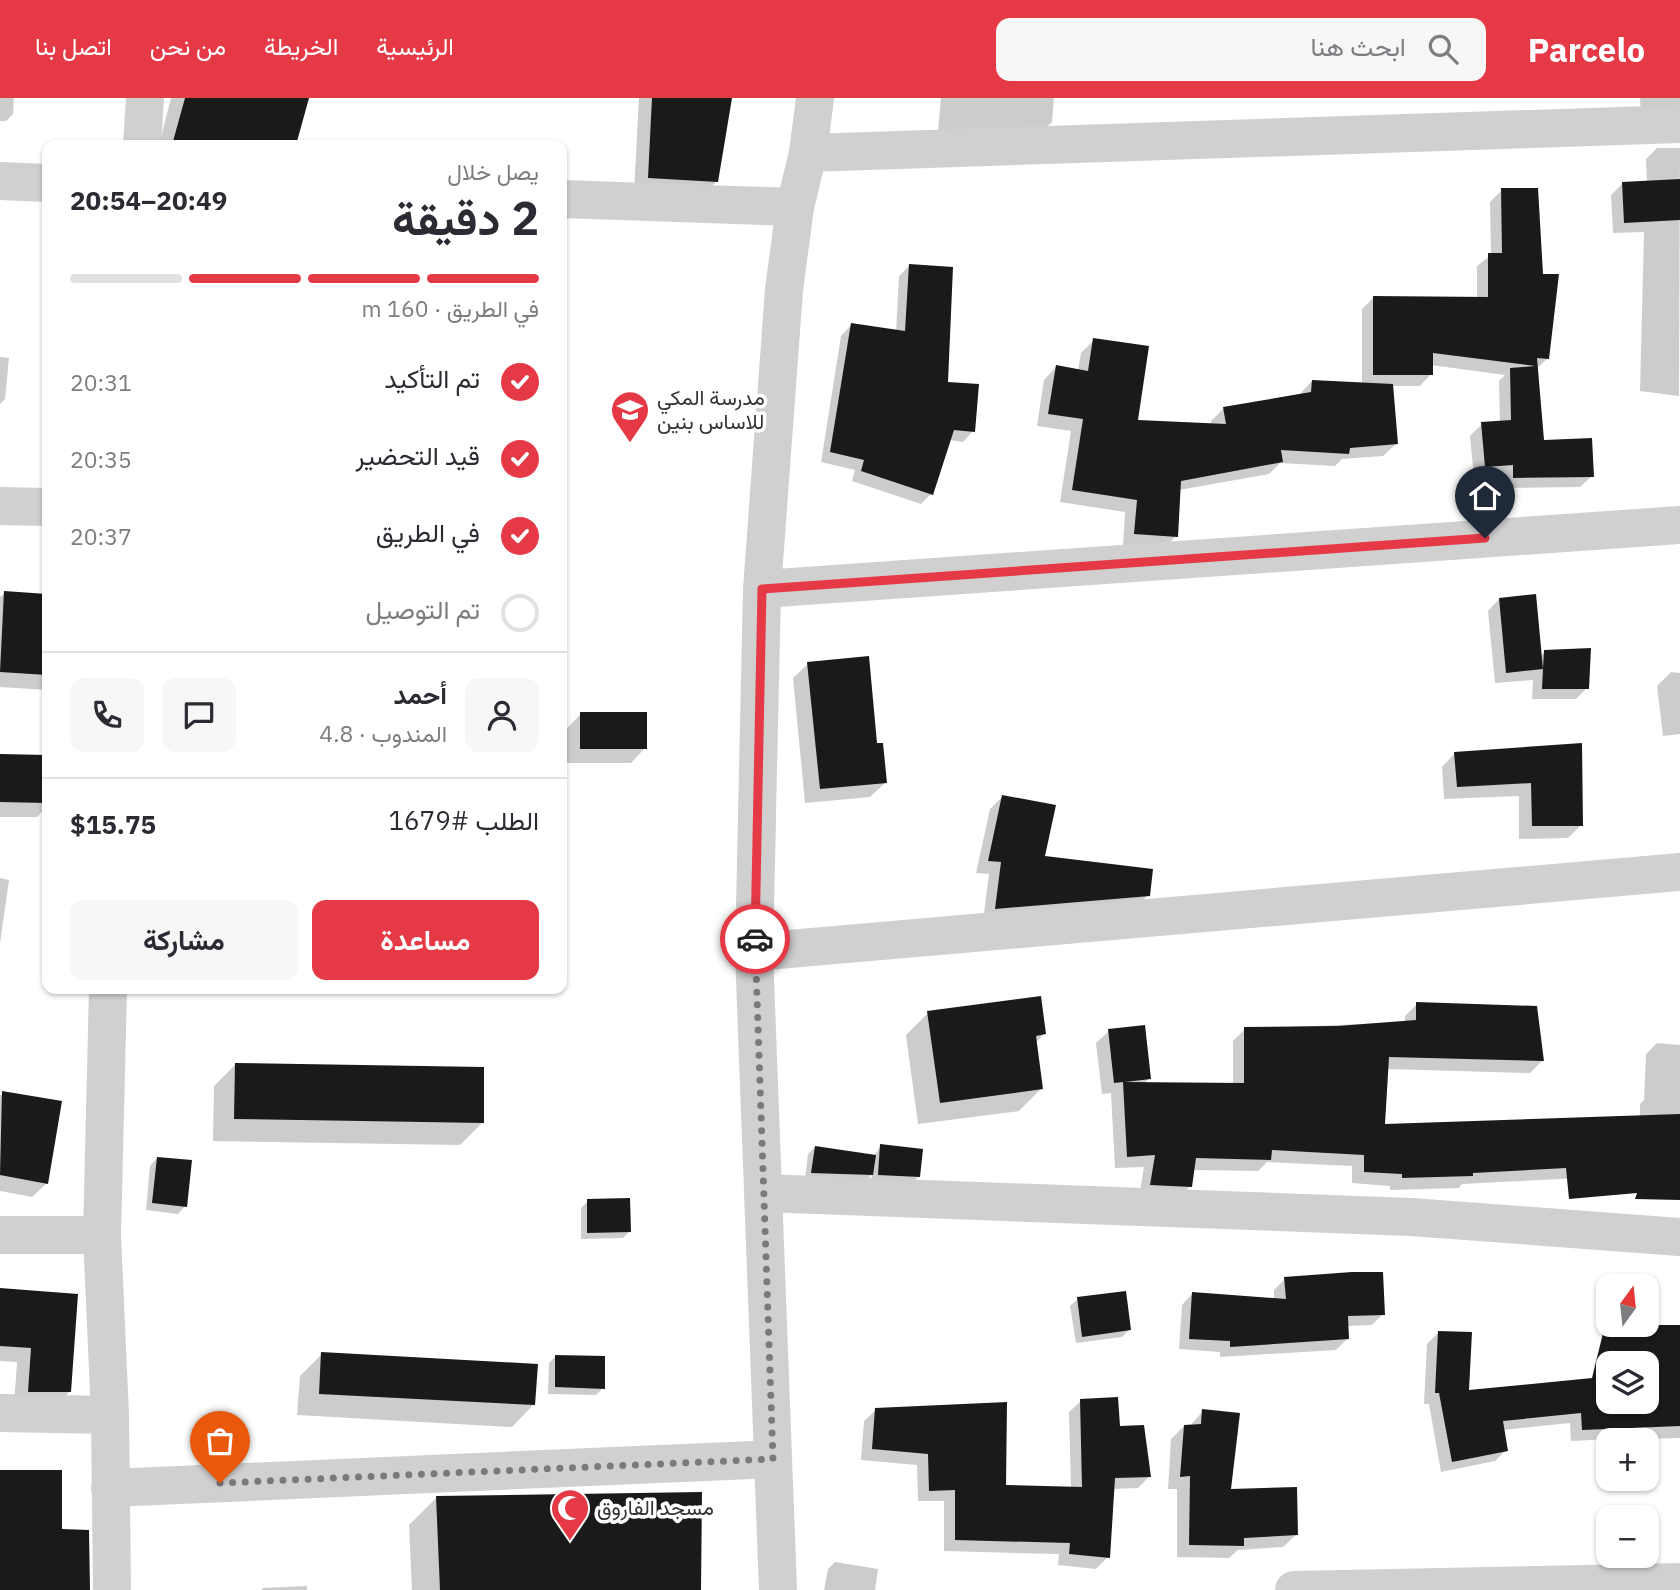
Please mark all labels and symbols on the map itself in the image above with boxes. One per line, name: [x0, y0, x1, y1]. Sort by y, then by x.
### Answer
place label: مدرسة المكي للاساس بنين: [657, 383, 765, 435]
school or university icon: مدرسة المكي للاساس بنين: [609, 389, 651, 444]
pin: [1455, 466, 1515, 538]
courier: [720, 904, 790, 974]
north arrow: [1596, 1274, 1659, 1337]
pin: [190, 1411, 250, 1483]
mosque icon: مسجد الفاروق: [549, 1487, 591, 1542]
place label: مسجد الفاروق: [597, 1493, 714, 1521]

